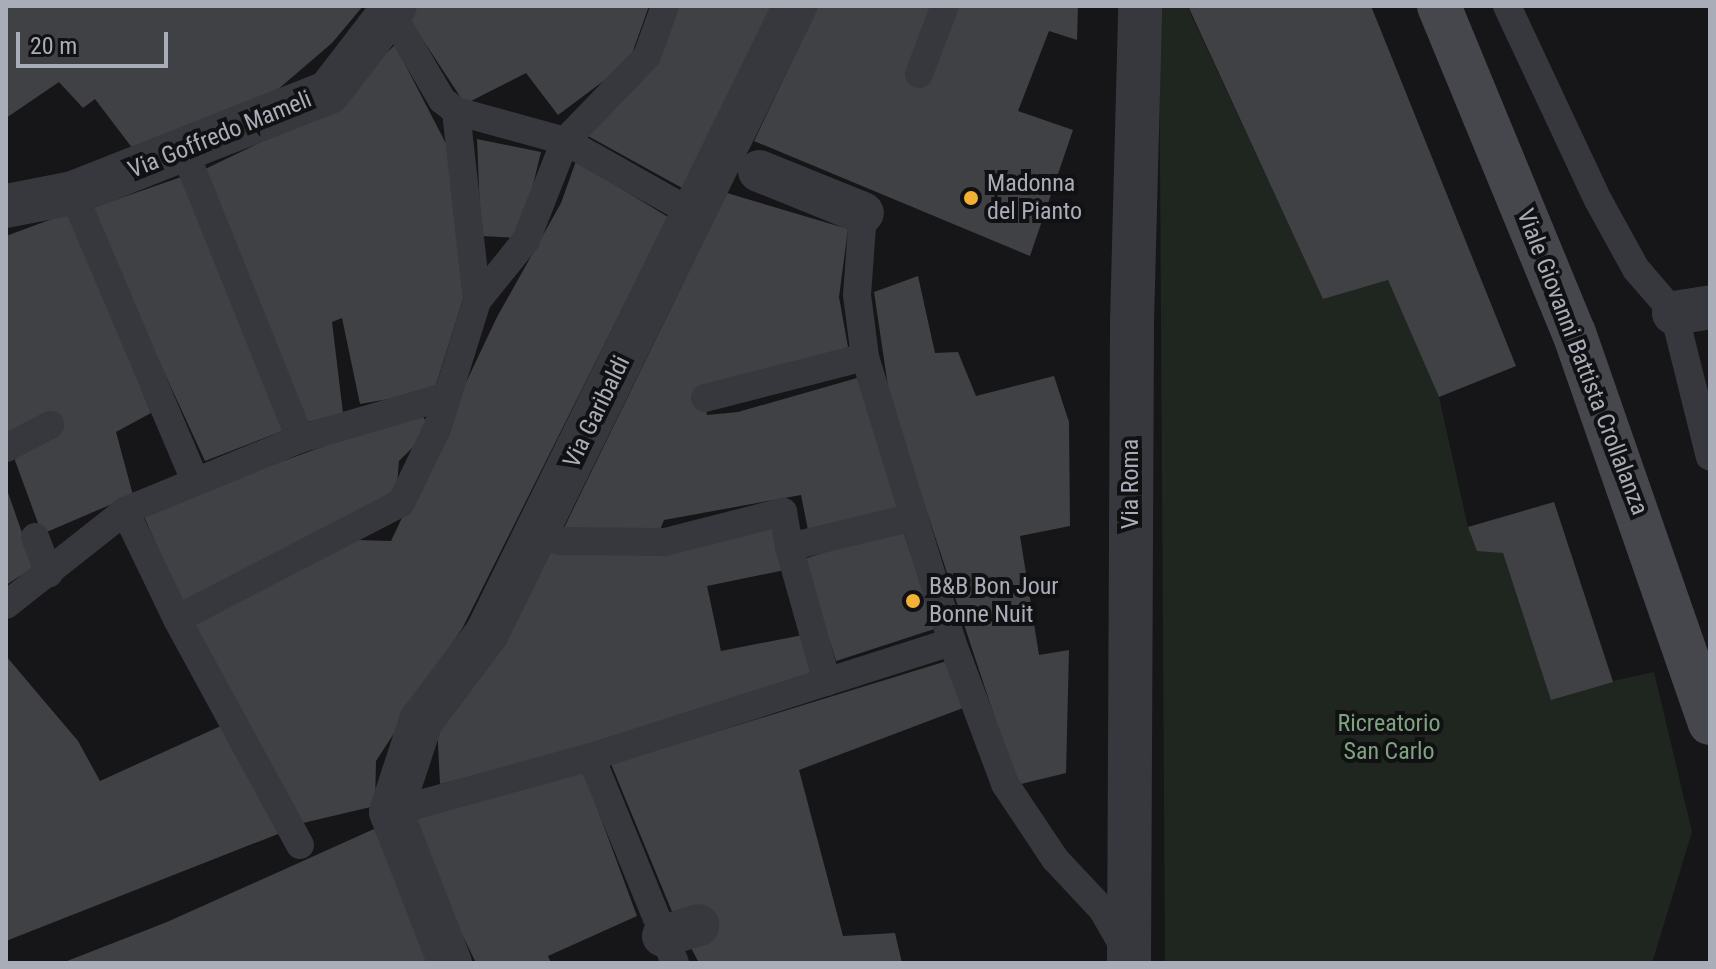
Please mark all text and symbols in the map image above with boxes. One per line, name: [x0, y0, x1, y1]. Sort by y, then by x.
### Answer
scale bar: [20, 16, 172, 66]
text: 20 m: [30, 32, 77, 60]
street label: Via Goffredo Mameli: [124, 85, 316, 185]
place label: Madonna del Pianto: [987, 170, 1082, 226]
marker: Madonna del Pianto: [962, 189, 980, 207]
street label: Viale Giovanni Battista Crollalanza: [1510, 205, 1654, 519]
street label: Via Garibaldi: [558, 351, 636, 473]
street label: Via Roma: [1117, 439, 1145, 529]
place label: B&B Bon Jour Bonne Nuit: [929, 573, 1059, 629]
marker: B&B Bon Jour Bonne Nuit: [904, 592, 922, 610]
park label: Ricreatorio San Carlo: [1338, 710, 1440, 766]

